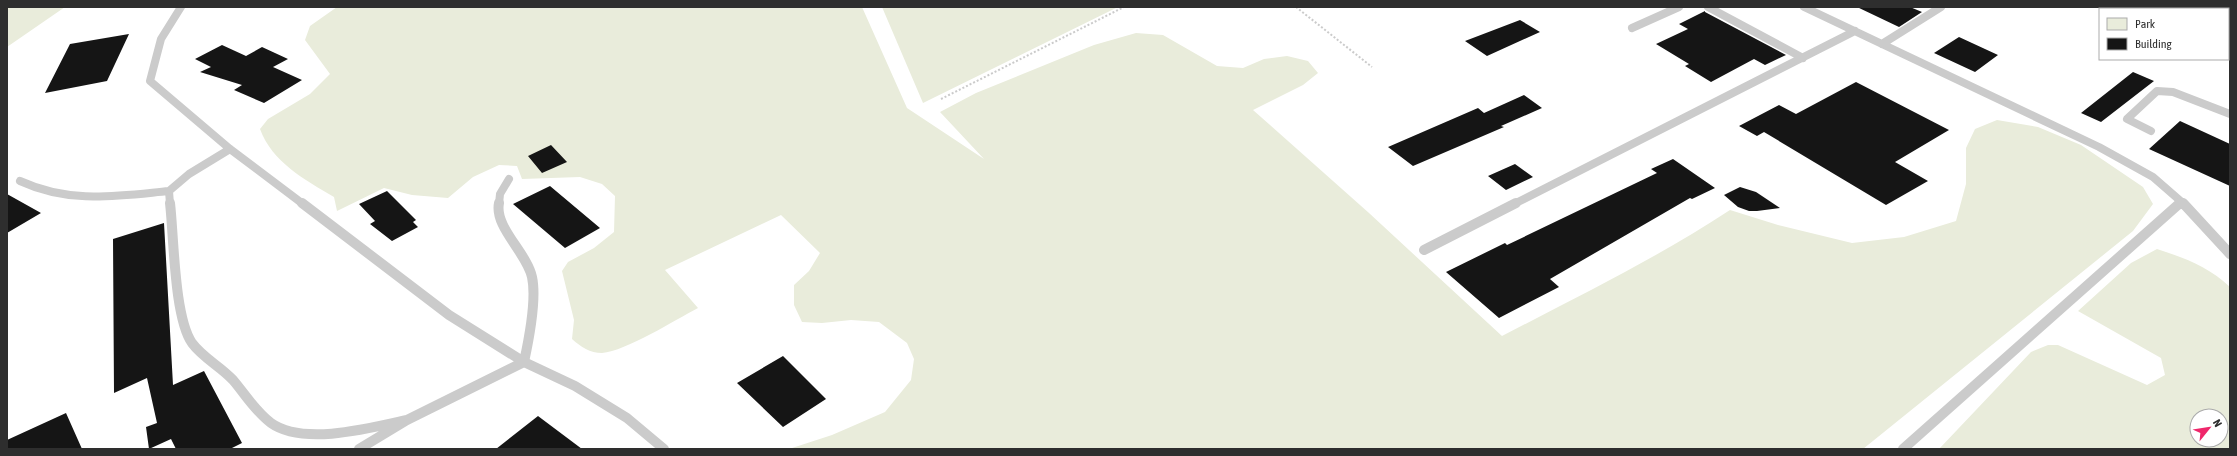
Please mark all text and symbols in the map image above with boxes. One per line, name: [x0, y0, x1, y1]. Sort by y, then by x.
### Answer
legend: [2099, 8, 2229, 60]
text: Park: [2135, 17, 2156, 31]
text: Building: [2135, 37, 2173, 51]
north arrow: [2189, 408, 2229, 448]
text: N: [2211, 417, 2224, 429]

